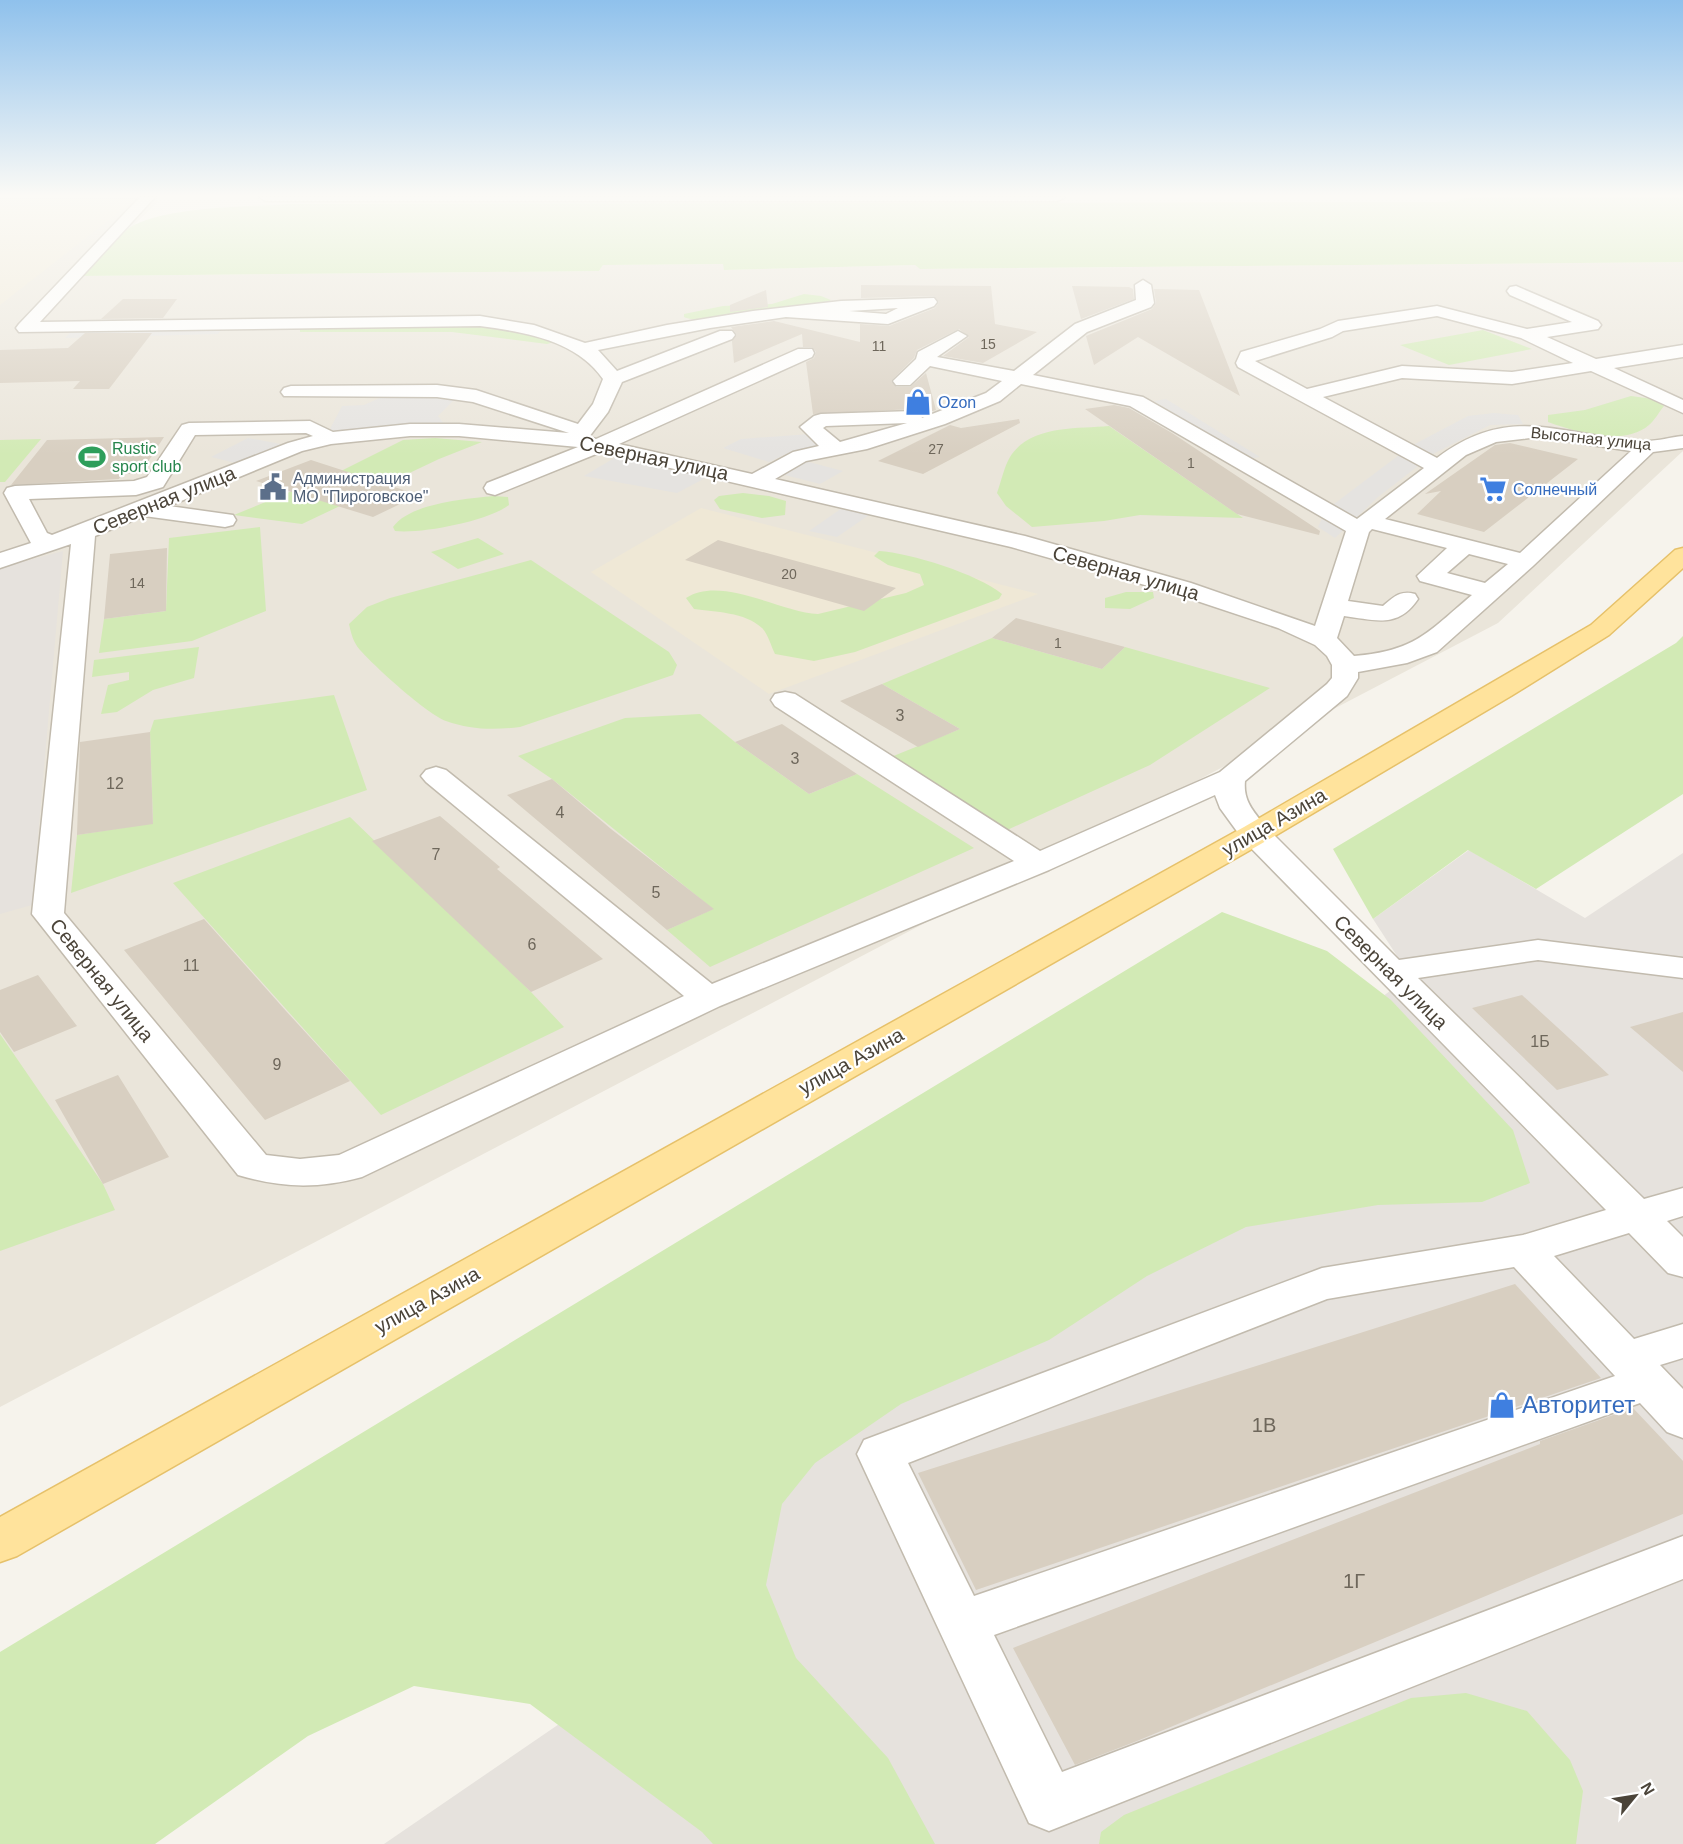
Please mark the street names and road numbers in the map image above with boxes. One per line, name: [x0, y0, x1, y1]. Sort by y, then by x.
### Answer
street label: Высотная улица: [1530, 424, 1652, 453]
street label: Северная улица: [577, 431, 731, 485]
street label: Северная улица: [90, 461, 239, 539]
street label: Северная улица: [1050, 542, 1203, 605]
street label: улица Азина: [1218, 783, 1331, 861]
street label: Северная улица: [1330, 911, 1453, 1034]
street label: Северная улица: [46, 914, 159, 1047]
street label: улица Азина: [795, 1023, 908, 1099]
street label: улица Азина: [371, 1262, 484, 1338]

